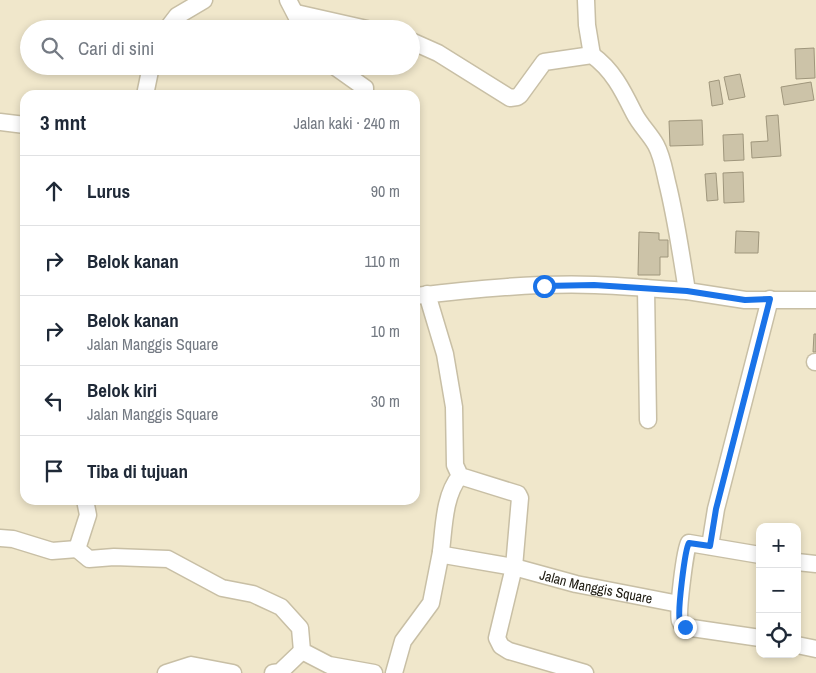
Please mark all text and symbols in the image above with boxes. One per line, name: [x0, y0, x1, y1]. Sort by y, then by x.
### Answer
search box: [20, 20, 420, 75]
icon: search: [38, 34, 66, 62]
text: Cari di sini: [78, 35, 154, 61]
text: 3 mnt: [40, 108, 86, 137]
text: Jalan kaki · 240 m: [294, 112, 400, 134]
icon: ahead: [40, 177, 68, 205]
text: Lurus: [87, 178, 130, 204]
text: 90 m: [371, 180, 400, 202]
icon: right: [40, 247, 68, 275]
text: Belok kanan: [87, 248, 179, 274]
text: 110 m: [364, 250, 400, 272]
route start: [533, 275, 556, 298]
text: Belok kanan: [87, 307, 179, 333]
icon: right: [40, 317, 68, 345]
text: 10 m: [371, 320, 400, 342]
text: Jalan Manggis Square: [87, 333, 218, 355]
text: Belok kiri: [87, 377, 157, 403]
icon: left: [40, 387, 68, 415]
text: 30 m: [371, 390, 400, 412]
text: Jalan Manggis Square: [87, 403, 218, 425]
icon: arrive: [40, 457, 68, 485]
text: Tiba di tujuan: [87, 458, 188, 484]
map controls: [756, 523, 801, 658]
button: +: [756, 523, 801, 568]
street label: Jalan Manggis Square: [538, 565, 654, 608]
button: −: [756, 568, 801, 613]
button: locate: [756, 613, 801, 658]
route end: [674, 616, 697, 639]

